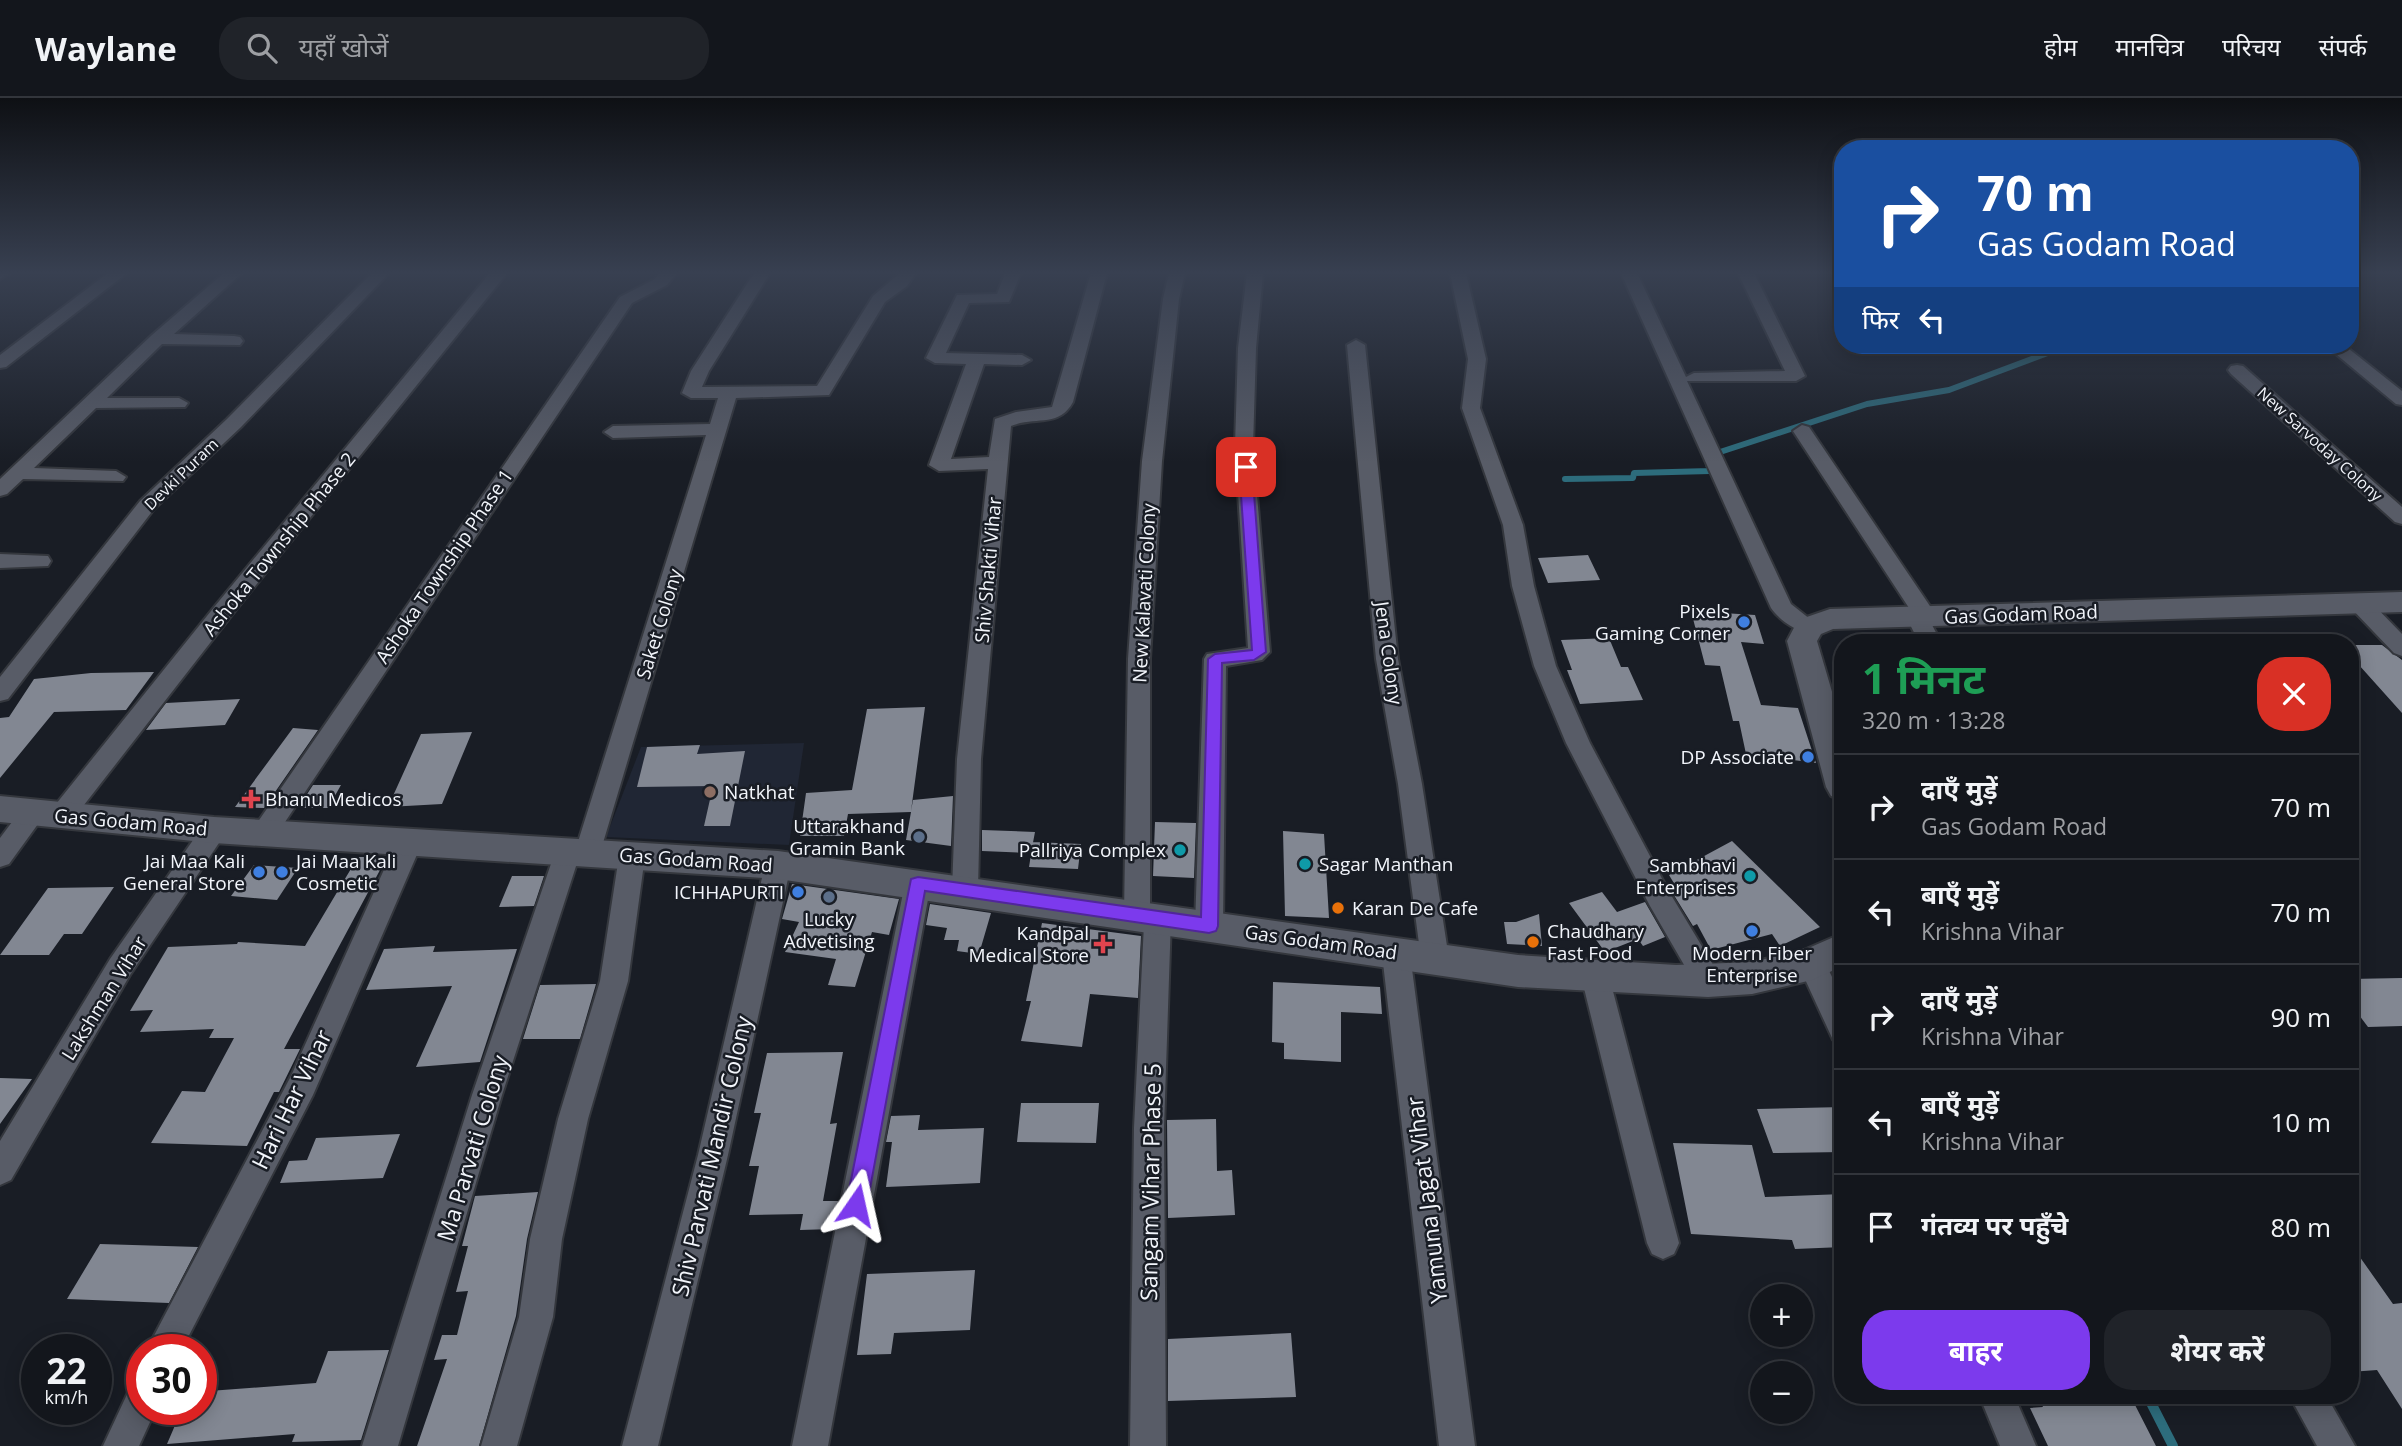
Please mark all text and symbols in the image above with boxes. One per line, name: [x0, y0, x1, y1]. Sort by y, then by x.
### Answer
search box: [219, 17, 709, 80]
text: Waylane: [35, 26, 177, 71]
icon: search: [243, 29, 281, 67]
text: यहाँ खोजें: [299, 29, 388, 65]
text: होम: [2044, 30, 2077, 63]
text: मानचित्र: [2115, 30, 2184, 63]
text: परिचय: [2222, 30, 2281, 63]
text: संपर्क: [2319, 30, 2367, 63]
text: 70 m: [1977, 159, 2094, 225]
icon: right: [1862, 168, 1953, 259]
text: Gas Godam Road: [1977, 222, 2236, 265]
text: फिर: [1862, 301, 1899, 337]
icon: left: [1913, 301, 1951, 339]
street label: New Sarvoday Colony: [2253, 382, 2388, 507]
street label: Devki Puram: [139, 433, 223, 515]
pin: [1216, 437, 1276, 497]
street label: Ashoka Township Phase 2: [197, 447, 361, 641]
icon: arrive: [1227, 448, 1265, 486]
street label: Ashoka Township Phase 1: [369, 464, 519, 668]
street label: Shiv Shakti Vihar: [969, 496, 1007, 644]
street label: New Kalavati Colony: [1126, 502, 1162, 683]
street label: Saket Colony: [630, 565, 688, 682]
street label: Jena Colony: [1369, 598, 1409, 707]
place label: Pixels Gaming Corner: [1595, 598, 1730, 646]
street label: Gas Godam Road: [1944, 598, 2098, 630]
marker: Pixels Gaming Corner: [1736, 614, 1752, 630]
text: 1 मिनट: [1862, 649, 1985, 706]
button: close: [2257, 657, 2331, 731]
text: 320 m · 13:28: [1862, 704, 2005, 736]
place label: DP Associate: [1680, 744, 1794, 770]
marker: DP Associate: [1800, 749, 1816, 765]
text: दाएँ मुड़ें: [1921, 771, 1998, 807]
place label: Natkhat: [724, 779, 795, 805]
marker: Natkhat: [702, 784, 718, 800]
place label: Bhanu Medicos: [265, 786, 402, 812]
icon: right: [1862, 788, 1900, 826]
text: 70 m: [2270, 789, 2331, 825]
marker: Bhanu Medicos: [243, 791, 259, 807]
street label: Gas Godam Road: [53, 802, 209, 842]
text: Gas Godam Road: [1921, 810, 2107, 842]
place label: Uttarakhand Gramin Bank: [789, 813, 905, 861]
marker: Uttarakhand Gramin Bank: [911, 829, 927, 845]
place label: Pallriya Complex: [1019, 837, 1166, 863]
street label: Gas Godam Road: [618, 842, 774, 878]
marker: Pallriya Complex: [1172, 842, 1188, 858]
place label: Jai Maa Kali General Store: [123, 848, 245, 896]
place label: Jai Maa Kali Cosmetic: [294, 848, 396, 896]
place label: Sagar Manthan: [1319, 851, 1453, 877]
place label: Sambhavi Enterprises: [1636, 852, 1736, 900]
marker: Sagar Manthan: [1297, 856, 1313, 872]
marker: Jai Maa Kali General Store: [251, 864, 267, 880]
marker: Jai Maa Kali Cosmetic: [274, 864, 290, 880]
marker: Sambhavi Enterprises: [1742, 868, 1758, 884]
text: बाएँ मुड़ें: [1921, 876, 1999, 912]
place label: ICHHAPURTI: [674, 879, 784, 905]
marker: ICHHAPURTI: [790, 884, 806, 900]
marker: Lucky Advetising: [821, 889, 837, 905]
icon: left: [1862, 893, 1900, 931]
text: 70 m: [2270, 894, 2331, 930]
place label: Karan De Cafe: [1352, 895, 1478, 921]
marker: Karan De Cafe: [1330, 900, 1346, 916]
place label: Lucky Advetising: [783, 906, 875, 954]
text: Krishna Vihar: [1921, 915, 2064, 947]
street label: Gas Godam Road: [1243, 918, 1399, 966]
place label: Chaudhary Fast Food: [1547, 918, 1644, 966]
place label: Kandpal Medical Store: [968, 920, 1089, 968]
marker: Modern Fiber Enterprise: [1744, 923, 1760, 939]
street label: Lakshman Vihar: [55, 931, 153, 1065]
marker: Chaudhary Fast Food: [1525, 934, 1541, 950]
marker: Kandpal Medical Store: [1095, 936, 1111, 952]
place label: Modern Fiber Enterprise: [1692, 940, 1812, 988]
text: दाएँ मुड़ें: [1921, 981, 1998, 1017]
icon: right: [1862, 998, 1900, 1036]
text: 90 m: [2270, 999, 2331, 1035]
street label: Shiv Parvati Mandir Colony: [663, 1012, 759, 1299]
text: Krishna Vihar: [1921, 1020, 2064, 1052]
street label: Hari Har Vihar: [243, 1023, 339, 1174]
street label: Ma Parvati Colony: [428, 1050, 516, 1245]
street label: Sangam Vihar Phase 5: [1132, 1063, 1168, 1301]
text: बाएँ मुड़ें: [1921, 1086, 1999, 1122]
street label: Yamuna Jagat Vihar: [1397, 1094, 1455, 1305]
icon: left: [1862, 1103, 1900, 1141]
text: 10 m: [2270, 1104, 2331, 1140]
text: Krishna Vihar: [1921, 1125, 2064, 1157]
position arrow: [819, 1168, 893, 1242]
text: गंतव्य पर पहुँचे: [1921, 1207, 2068, 1243]
icon: arrive: [1862, 1208, 1900, 1246]
text: 80 m: [2270, 1209, 2331, 1245]
map controls: [1750, 1284, 1813, 1424]
button: +: [1750, 1284, 1813, 1347]
button: बाहर: [1862, 1310, 2090, 1390]
button: शेयर करें: [2104, 1310, 2331, 1390]
speed limit sign: 30: [126, 1334, 217, 1425]
text: 22: [46, 1347, 87, 1394]
button: −: [1750, 1361, 1813, 1424]
text: km/h: [45, 1385, 88, 1409]

